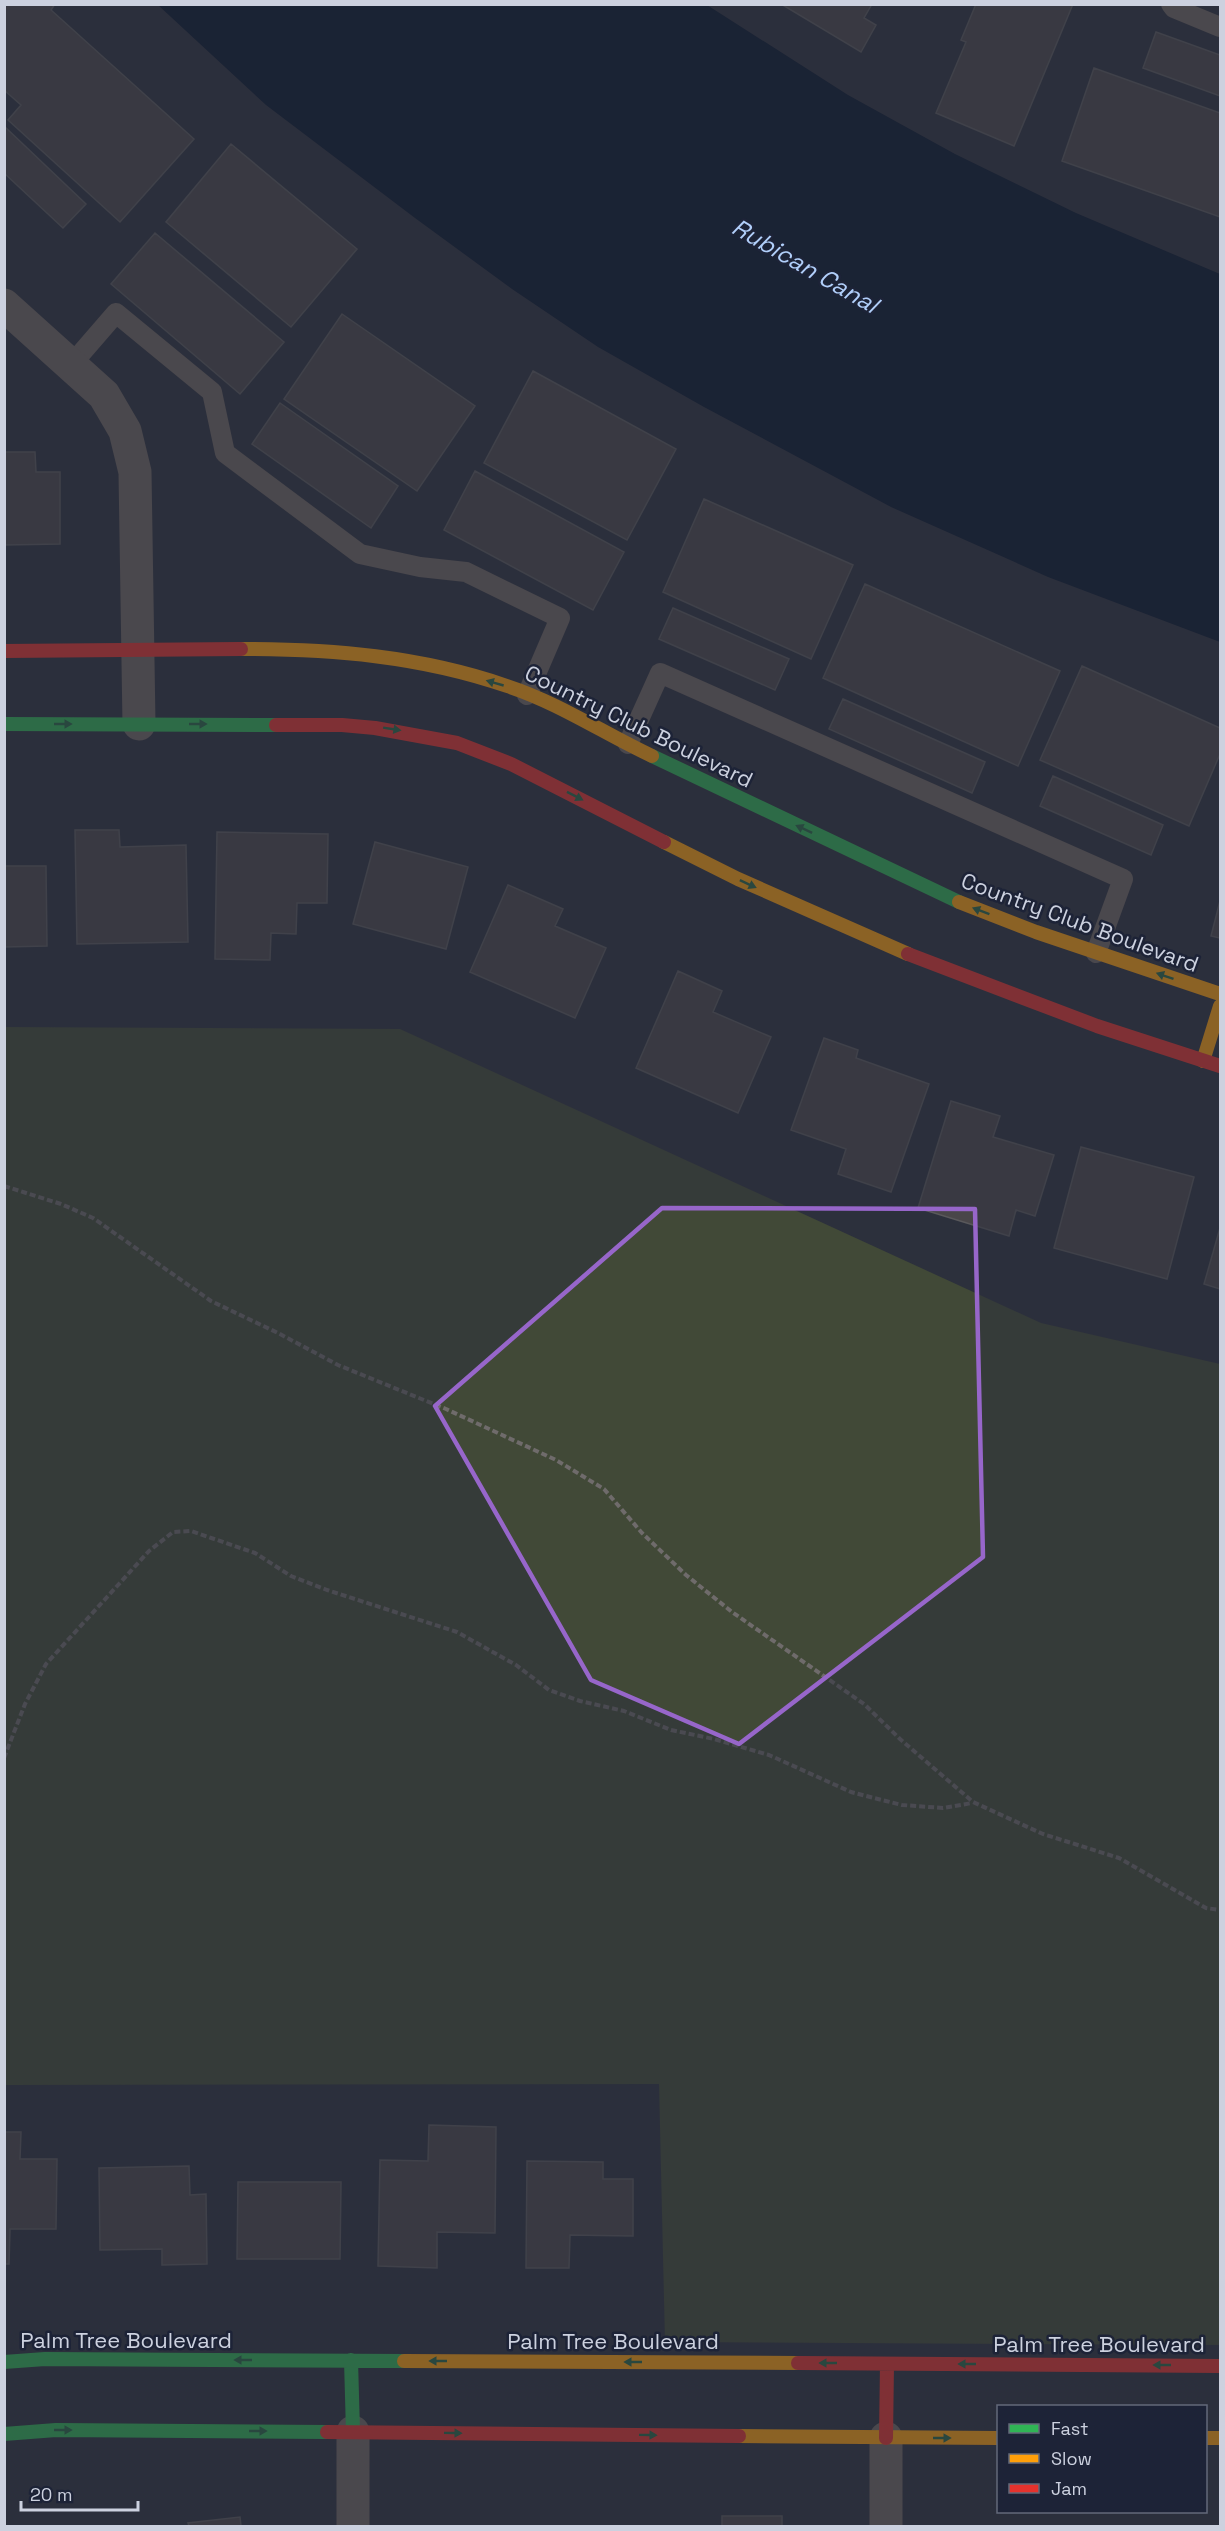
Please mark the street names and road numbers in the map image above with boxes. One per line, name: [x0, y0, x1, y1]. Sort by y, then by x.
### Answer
street label: Country Club Boulevard: [520, 659, 758, 793]
street label: Country Club Boulevard: [958, 866, 1202, 978]
street label: Palm Tree Boulevard: [20, 2326, 232, 2354]
street label: Palm Tree Boulevard: [507, 2327, 719, 2355]
street label: Palm Tree Boulevard: [993, 2330, 1205, 2358]

